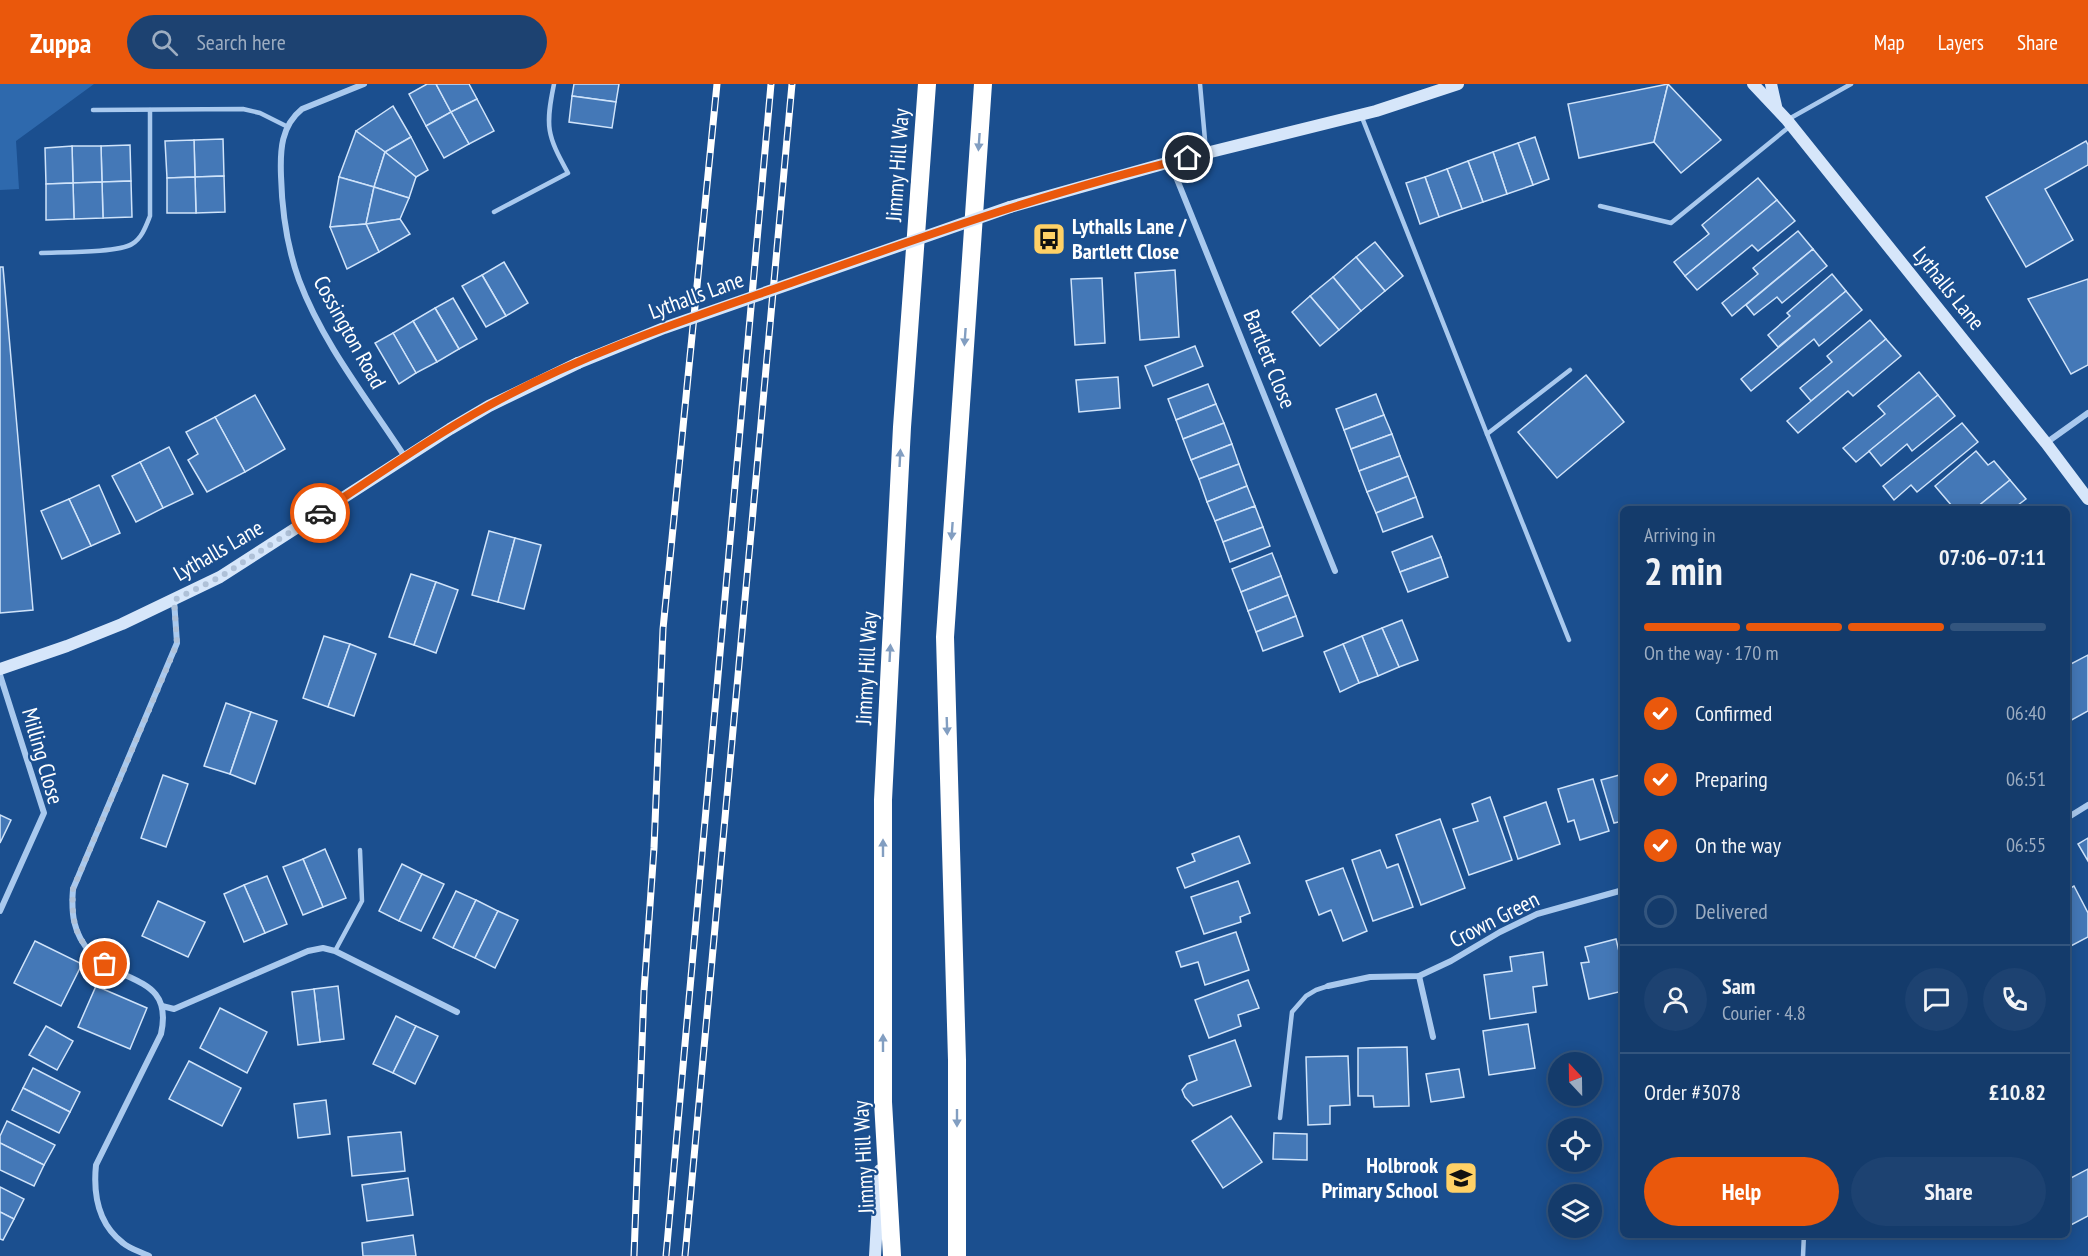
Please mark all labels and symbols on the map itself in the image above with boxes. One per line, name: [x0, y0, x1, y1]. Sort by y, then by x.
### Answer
street label: Jimmy Hill Way: [879, 107, 915, 223]
pin: [1162, 132, 1213, 183]
one-way arrow: [974, 133, 984, 152]
place label: Lythalls Lane / Bartlett Close: [1072, 212, 1188, 265]
bus stop icon: Lythalls Lane / Bartlett Close: [1031, 221, 1067, 257]
street label: Lythalls Lane: [1907, 241, 1991, 335]
street label: Lythalls Lane: [645, 265, 747, 325]
street label: Cossington Road: [307, 271, 393, 393]
street label: Bartlett Close: [1238, 306, 1302, 412]
one-way arrow: [961, 327, 970, 346]
one-way arrow: [896, 449, 905, 468]
courier: [290, 483, 350, 543]
street label: Lythalls Lane: [168, 513, 268, 587]
one-way arrow: [947, 522, 957, 541]
street label: Jimmy Hill Way: [849, 610, 883, 726]
one-way arrow: [886, 644, 895, 663]
street label: Milling Close: [16, 705, 70, 807]
one-way arrow: [942, 717, 952, 736]
one-way arrow: [878, 839, 888, 858]
street label: Crown Green: [1444, 885, 1544, 953]
pin: [79, 938, 130, 989]
one-way arrow: [878, 1034, 888, 1053]
north arrow: [1548, 1052, 1602, 1106]
street label: Jimmy Hill Way: [846, 1099, 880, 1215]
one-way arrow: [952, 1109, 962, 1128]
place label: Holbrook Primary School: [1322, 1151, 1439, 1204]
school or university icon: Holbrook Primary School: [1443, 1160, 1479, 1196]

